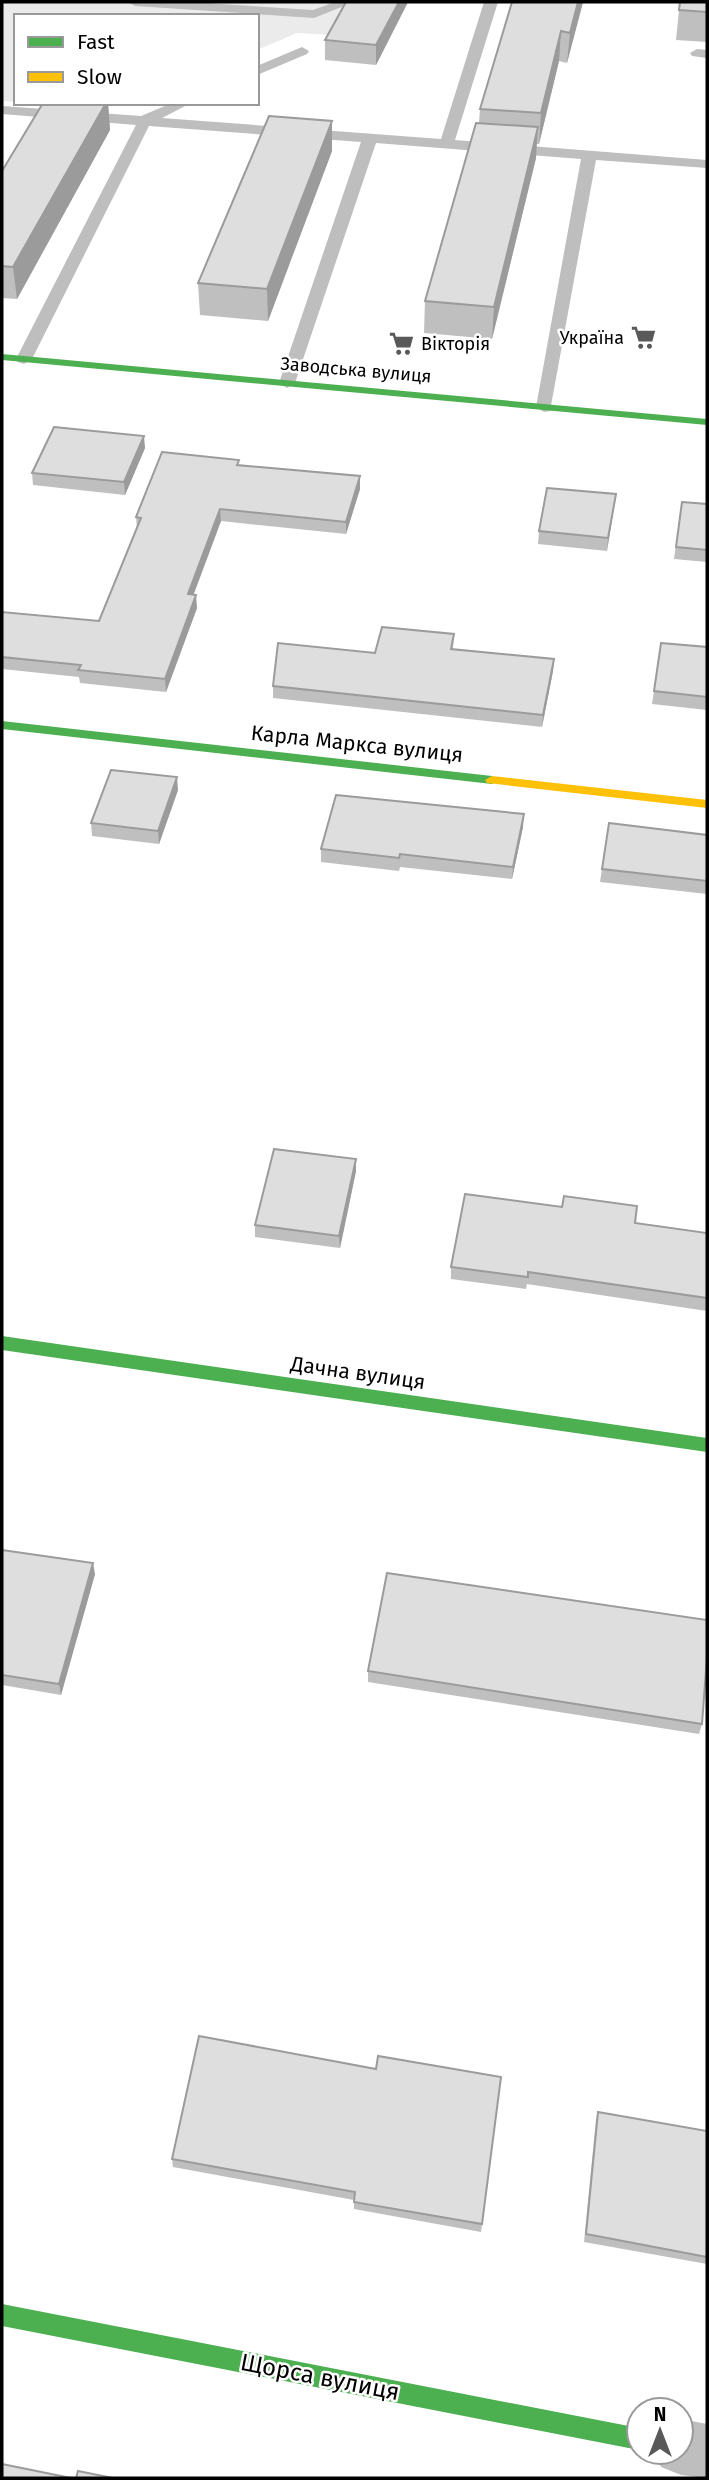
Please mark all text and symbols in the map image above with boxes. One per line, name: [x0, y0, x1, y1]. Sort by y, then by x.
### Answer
legend: [14, 14, 259, 105]
text: Fast: [77, 29, 115, 55]
text: Slow: [77, 64, 122, 90]
supermarket icon: Україна: [630, 324, 658, 352]
place label: Україна: [560, 327, 624, 349]
supermarket icon: Вікторія: [387, 330, 415, 358]
place label: Вікторія: [421, 333, 490, 355]
street label: Заводська вулиця: [280, 352, 432, 388]
street label: Карла Маркса вулиця: [250, 720, 464, 768]
street label: Дачна вулиця: [288, 1351, 427, 1395]
street label: Щорса вулиця: [238, 2348, 402, 2406]
north arrow: [625, 2396, 695, 2466]
text: N: [654, 2403, 666, 2426]

